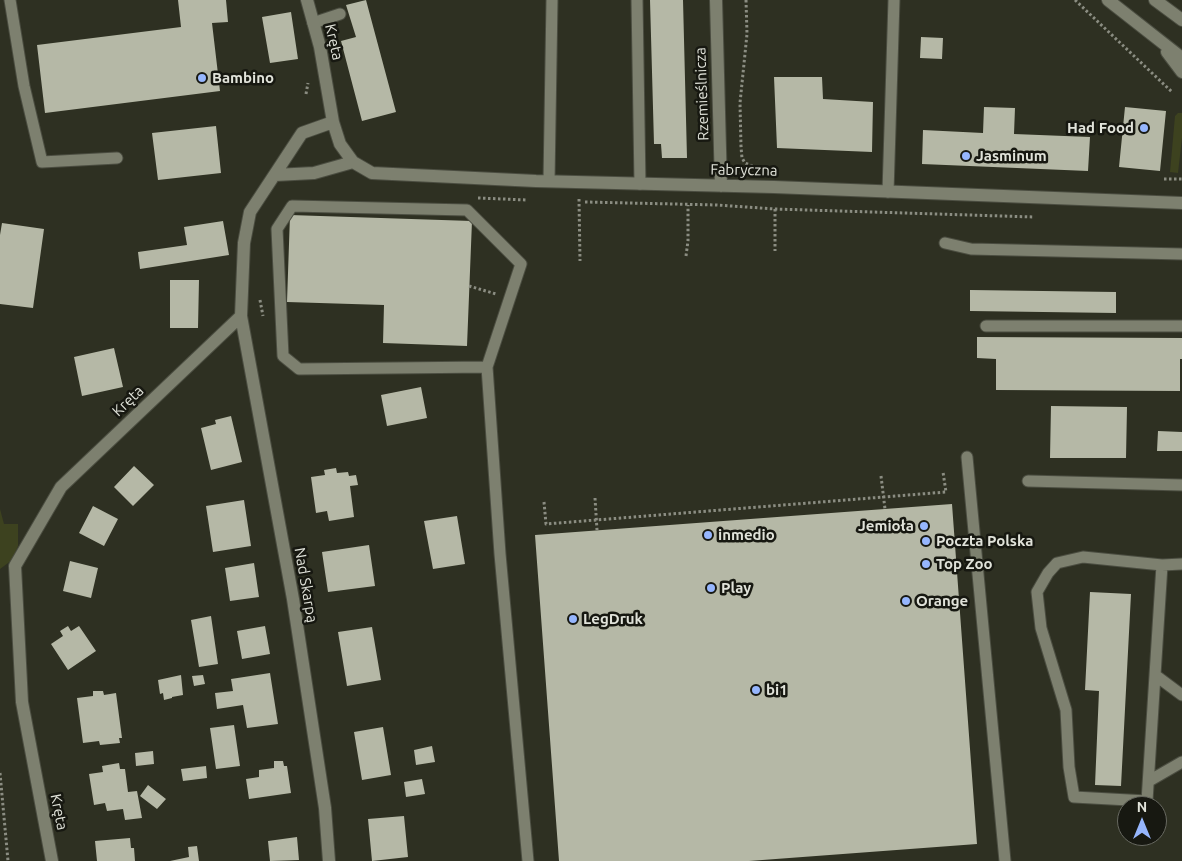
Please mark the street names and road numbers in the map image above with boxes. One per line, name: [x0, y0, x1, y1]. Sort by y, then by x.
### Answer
street label: Kręta: [321, 22, 347, 62]
street label: Rzemieślnicza: [691, 47, 713, 141]
street label: Fabryczna: [710, 160, 778, 180]
street label: Kręta: [109, 382, 147, 420]
street label: Nad Skarpą: [291, 546, 321, 624]
street label: Kręta: [47, 792, 71, 832]

